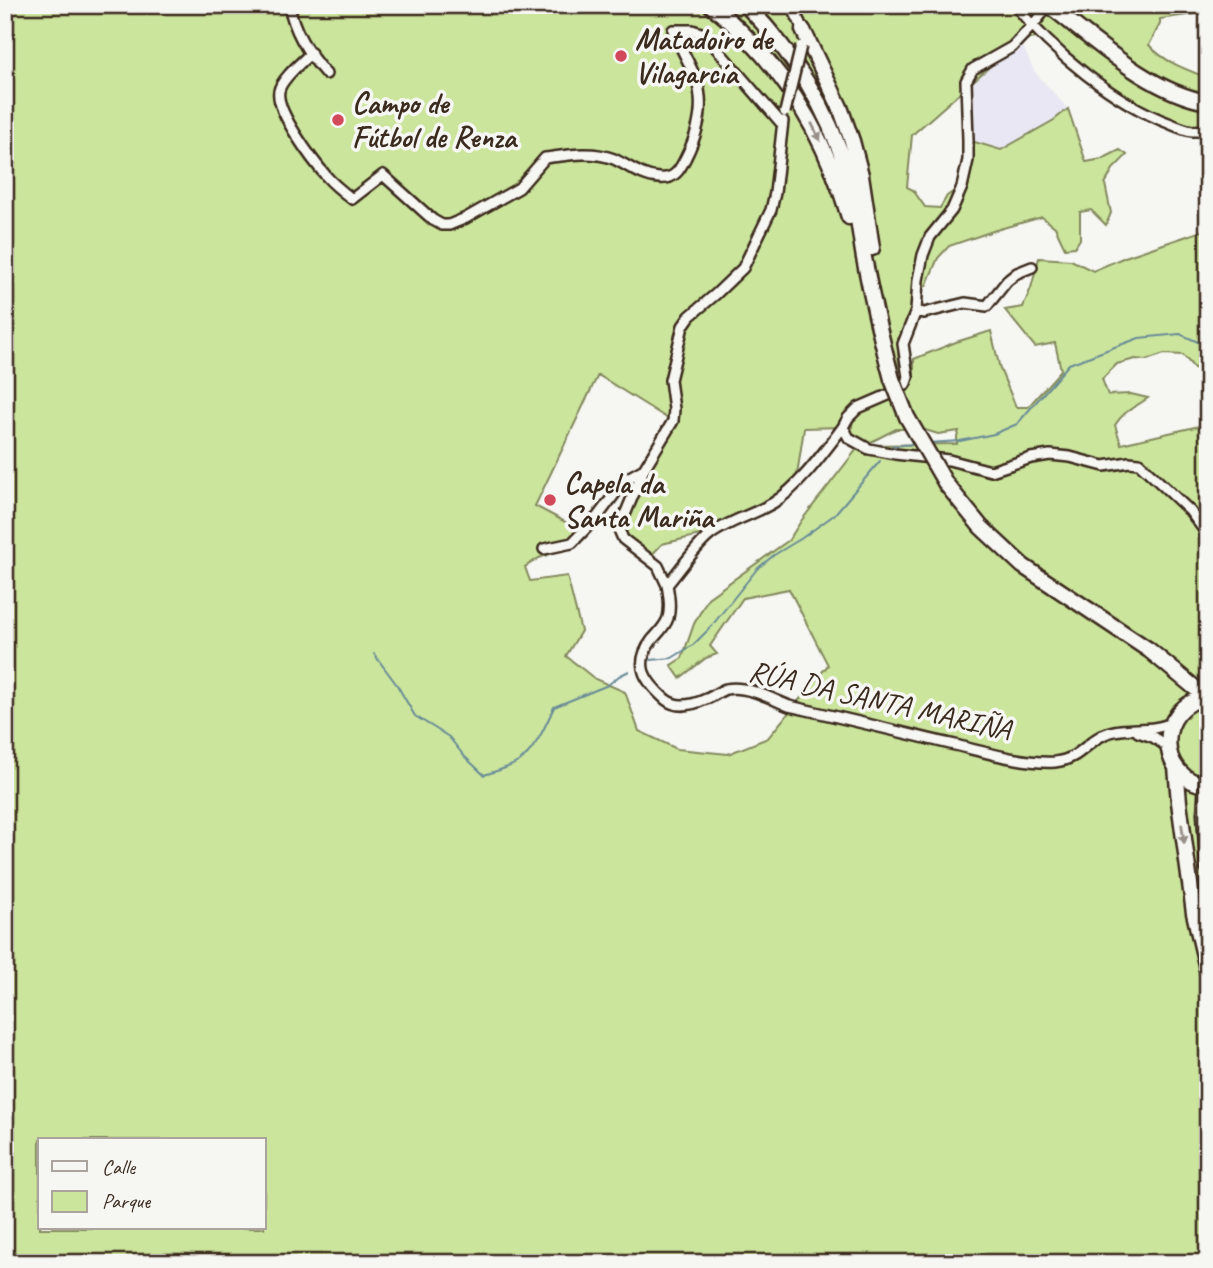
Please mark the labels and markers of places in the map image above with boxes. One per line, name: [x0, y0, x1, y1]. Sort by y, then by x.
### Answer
place label: Matadoiro de Vilagarcía: [635, 20, 774, 92]
marker: Matadoiro de Vilagarcía: [613, 48, 629, 64]
place label: Campo de Fútbol de Renza: [352, 84, 518, 156]
marker: Campo de Fútbol de Renza: [330, 112, 346, 128]
place label: Capela da Santa Mariña: [564, 464, 716, 536]
marker: Capela da Santa Mariña: [542, 492, 558, 508]

